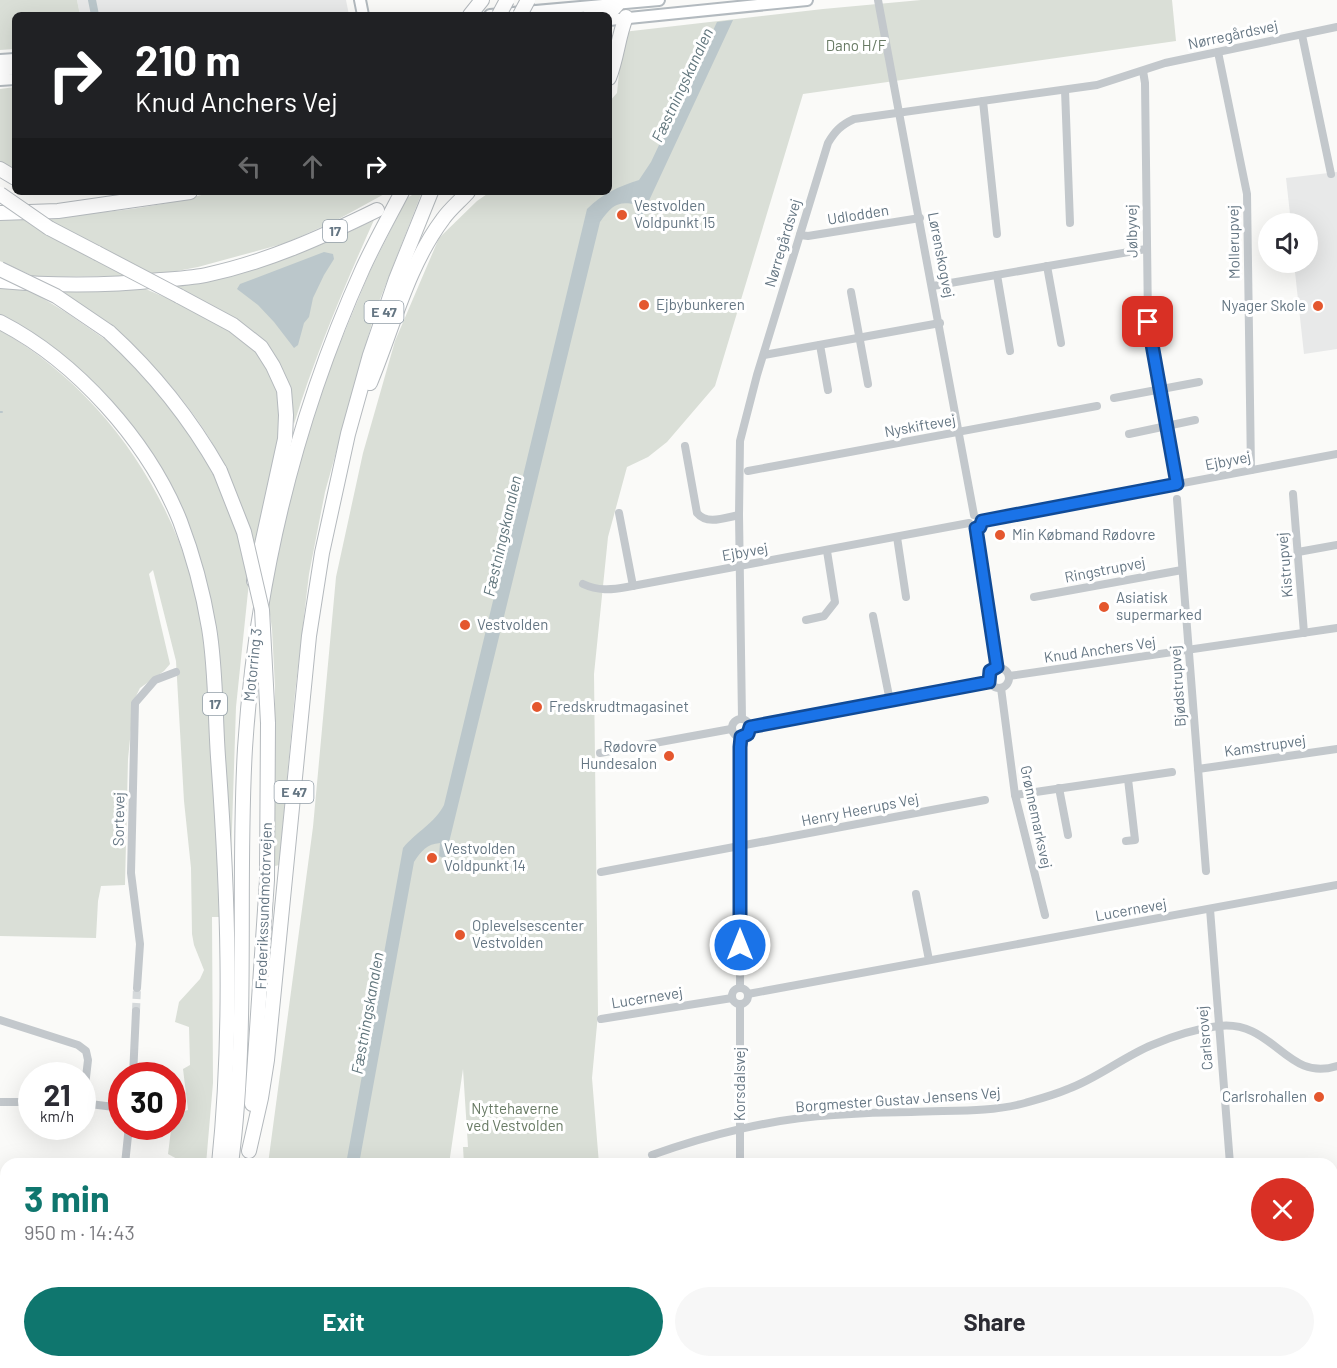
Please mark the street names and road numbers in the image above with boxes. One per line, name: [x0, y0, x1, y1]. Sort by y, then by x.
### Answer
street label: Nørregårdsvej: [1186, 16, 1279, 52]
street label: Nørregårdsvej: [760, 196, 804, 289]
street label: Udlodden: [826, 200, 890, 228]
street label: Jølbyvej: [1122, 204, 1140, 258]
street label: Mollerupvej: [1223, 205, 1243, 279]
street label: Lørenskogvej: [925, 210, 959, 299]
road number: 17: [323, 220, 347, 242]
road number: E 47: [364, 301, 404, 323]
street label: Nyskiftevej: [883, 410, 957, 440]
street label: Ejbyvej: [1203, 447, 1252, 473]
street label: Kistrupvej: [1272, 532, 1296, 599]
street label: Ejbyvej: [720, 538, 769, 564]
street label: Ringstrupvej: [1063, 552, 1147, 586]
street label: Motorring 3: [239, 627, 265, 703]
street label: Knud Anchers Vej: [1043, 632, 1157, 666]
street label: Bjødstrupvej: [1165, 645, 1189, 728]
road number: 17: [203, 693, 227, 715]
street label: Kamstrupvej: [1223, 730, 1307, 760]
street label: Grønnemarksvej: [1017, 764, 1057, 870]
road number: E 47: [274, 781, 314, 803]
street label: Henry Heerups Vej: [800, 789, 920, 829]
street label: Sortevej: [109, 792, 127, 846]
street label: Frederikssundmotorvejen: [251, 822, 275, 990]
street label: Lucernevej: [1094, 894, 1168, 924]
street label: Lucernevej: [610, 982, 684, 1012]
street label: Carlsrovej: [1192, 1005, 1216, 1071]
street label: Korsdalsvej: [730, 1047, 748, 1121]
street label: Borgmester Gustav Jensens Vej: [795, 1083, 1001, 1115]

